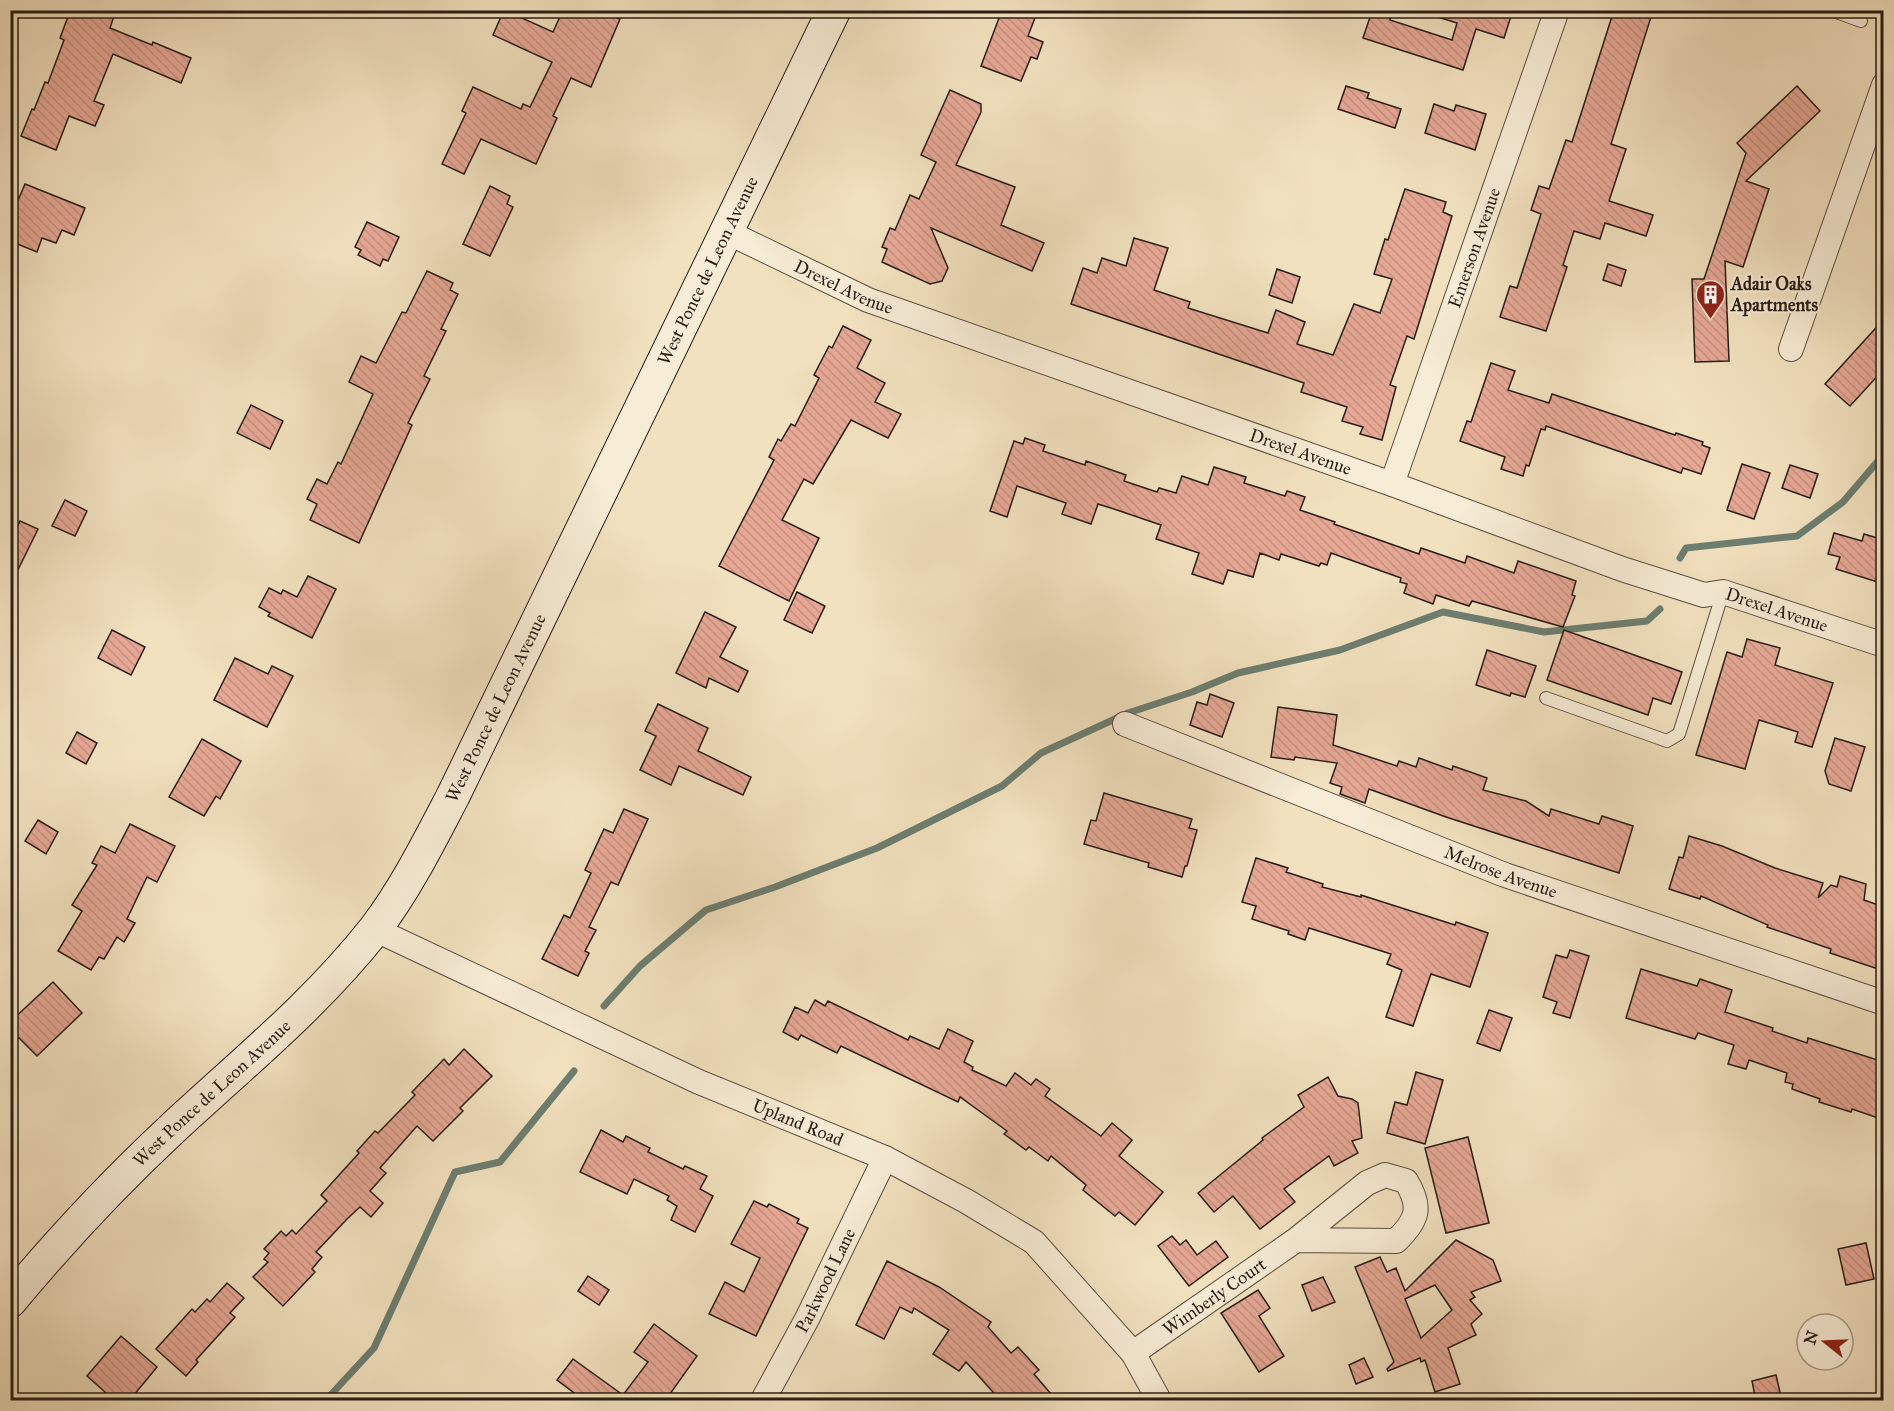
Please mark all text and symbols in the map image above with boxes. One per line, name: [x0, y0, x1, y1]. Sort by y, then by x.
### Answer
street label: West Ponce de Leon Avenue: [653, 173, 763, 368]
street label: Emerson Avenue: [1443, 185, 1505, 311]
street label: Drexel Avenue: [790, 255, 896, 319]
place label: Adair Oaks Apartments: [1730, 273, 1818, 317]
building icon: Adair Oaks Apartments: [1694, 278, 1726, 320]
street label: Drexel Avenue: [1247, 424, 1354, 480]
street label: Drexel Avenue: [1723, 583, 1831, 637]
street label: West Ponce de Leon Avenue: [441, 610, 551, 806]
street label: Melrose Avenue: [1441, 841, 1560, 903]
street label: West Ponce de Leon Avenue: [128, 1015, 295, 1171]
street label: Upland Road: [749, 1094, 847, 1151]
street label: Parkwood Lane: [791, 1224, 860, 1337]
street label: Wimberly Court: [1158, 1253, 1271, 1340]
north arrow: [1795, 1312, 1855, 1372]
text: N: [1800, 1328, 1822, 1347]

